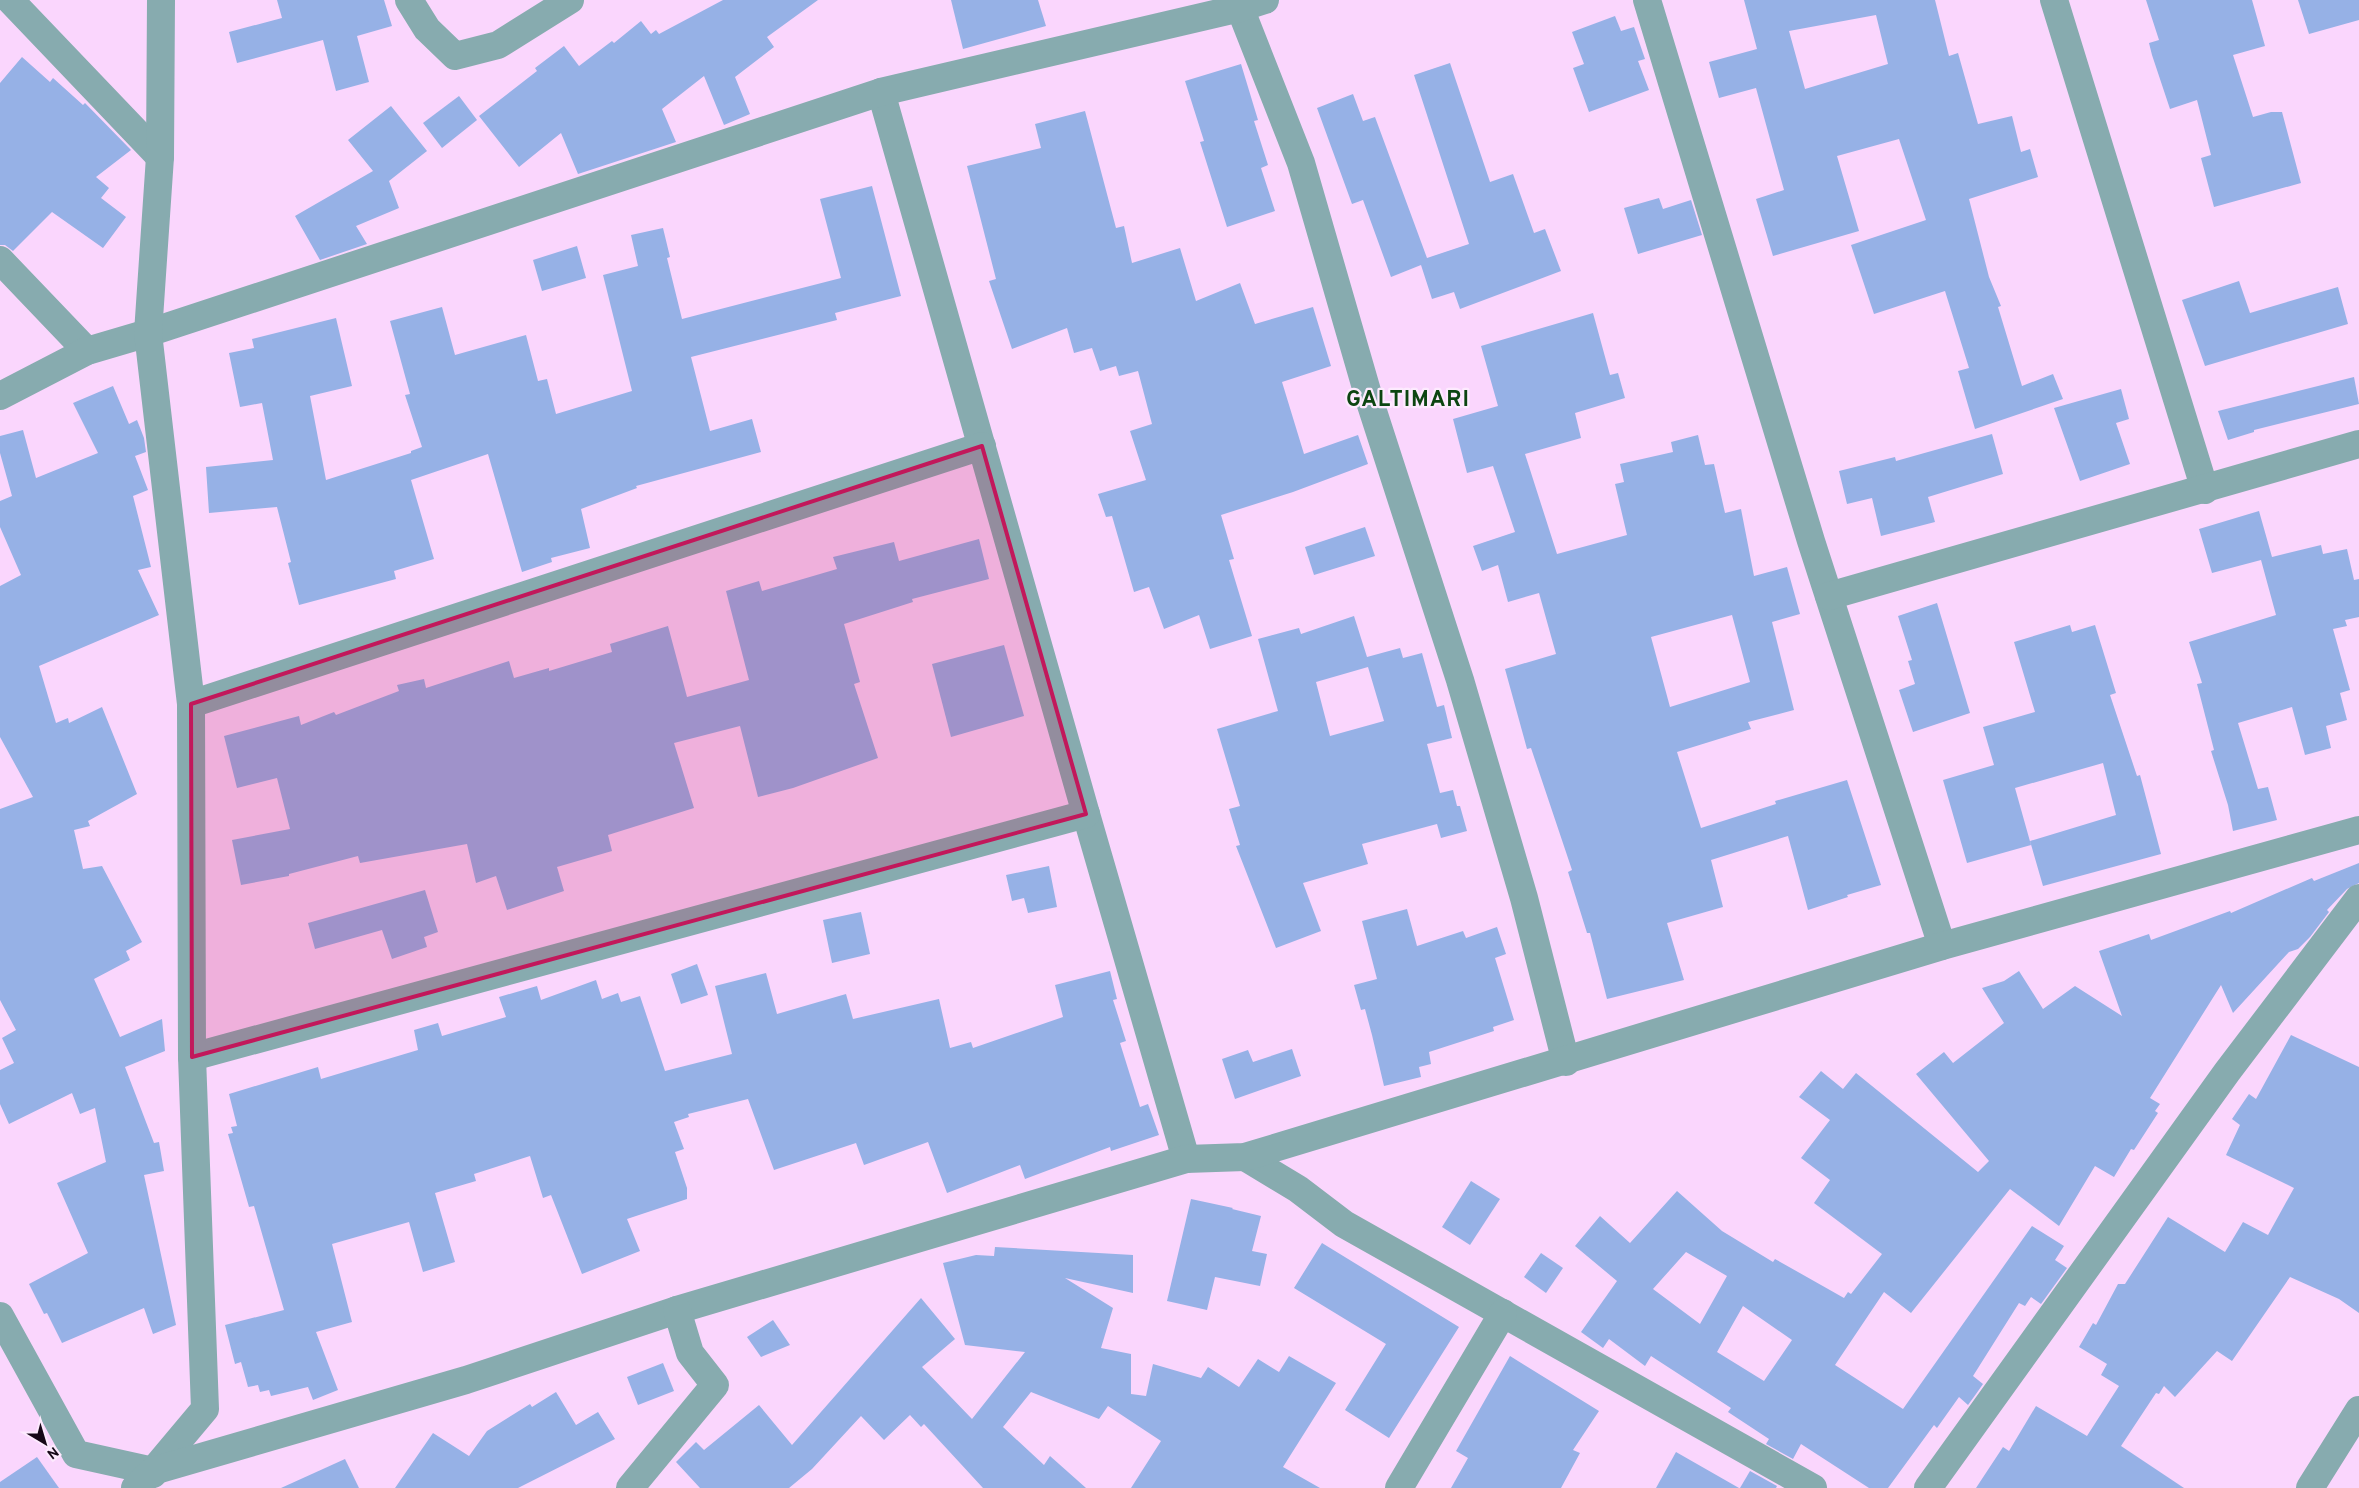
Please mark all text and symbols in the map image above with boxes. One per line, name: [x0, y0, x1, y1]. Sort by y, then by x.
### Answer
district label: GALTIMARI: [1346, 387, 1470, 414]
north arrow: [20, 1418, 70, 1468]
text: N: [43, 1442, 61, 1462]

